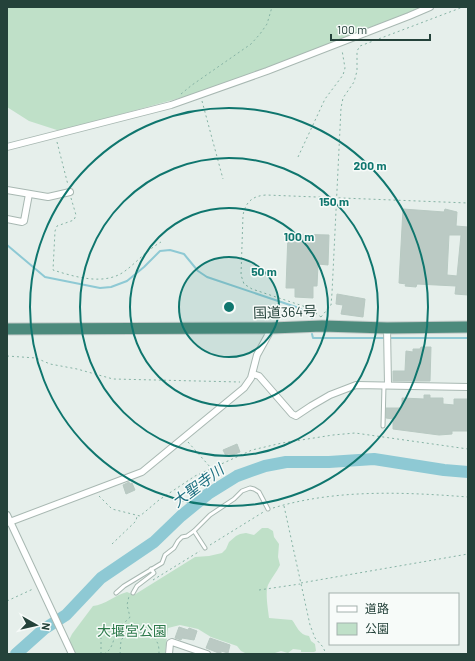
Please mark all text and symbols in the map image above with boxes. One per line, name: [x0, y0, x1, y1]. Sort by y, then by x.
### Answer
scale bar: [331, 16, 430, 42]
text: 100 m: [337, 22, 367, 36]
text: 200 m: [354, 158, 386, 172]
text: 150 m: [319, 194, 349, 208]
text: 100 m: [284, 229, 314, 243]
text: 50 m: [251, 264, 277, 278]
centre of rings: [222, 300, 236, 314]
street label: 国道364号: [253, 302, 317, 321]
water label: 大聖寺川: [168, 459, 228, 510]
legend: [329, 593, 459, 645]
text: 道路: [365, 601, 389, 615]
north arrow: [16, 605, 56, 645]
text: 公園: [365, 621, 389, 635]
text: N: [39, 622, 53, 631]
park label: 大堰宮公園: [97, 622, 167, 639]

